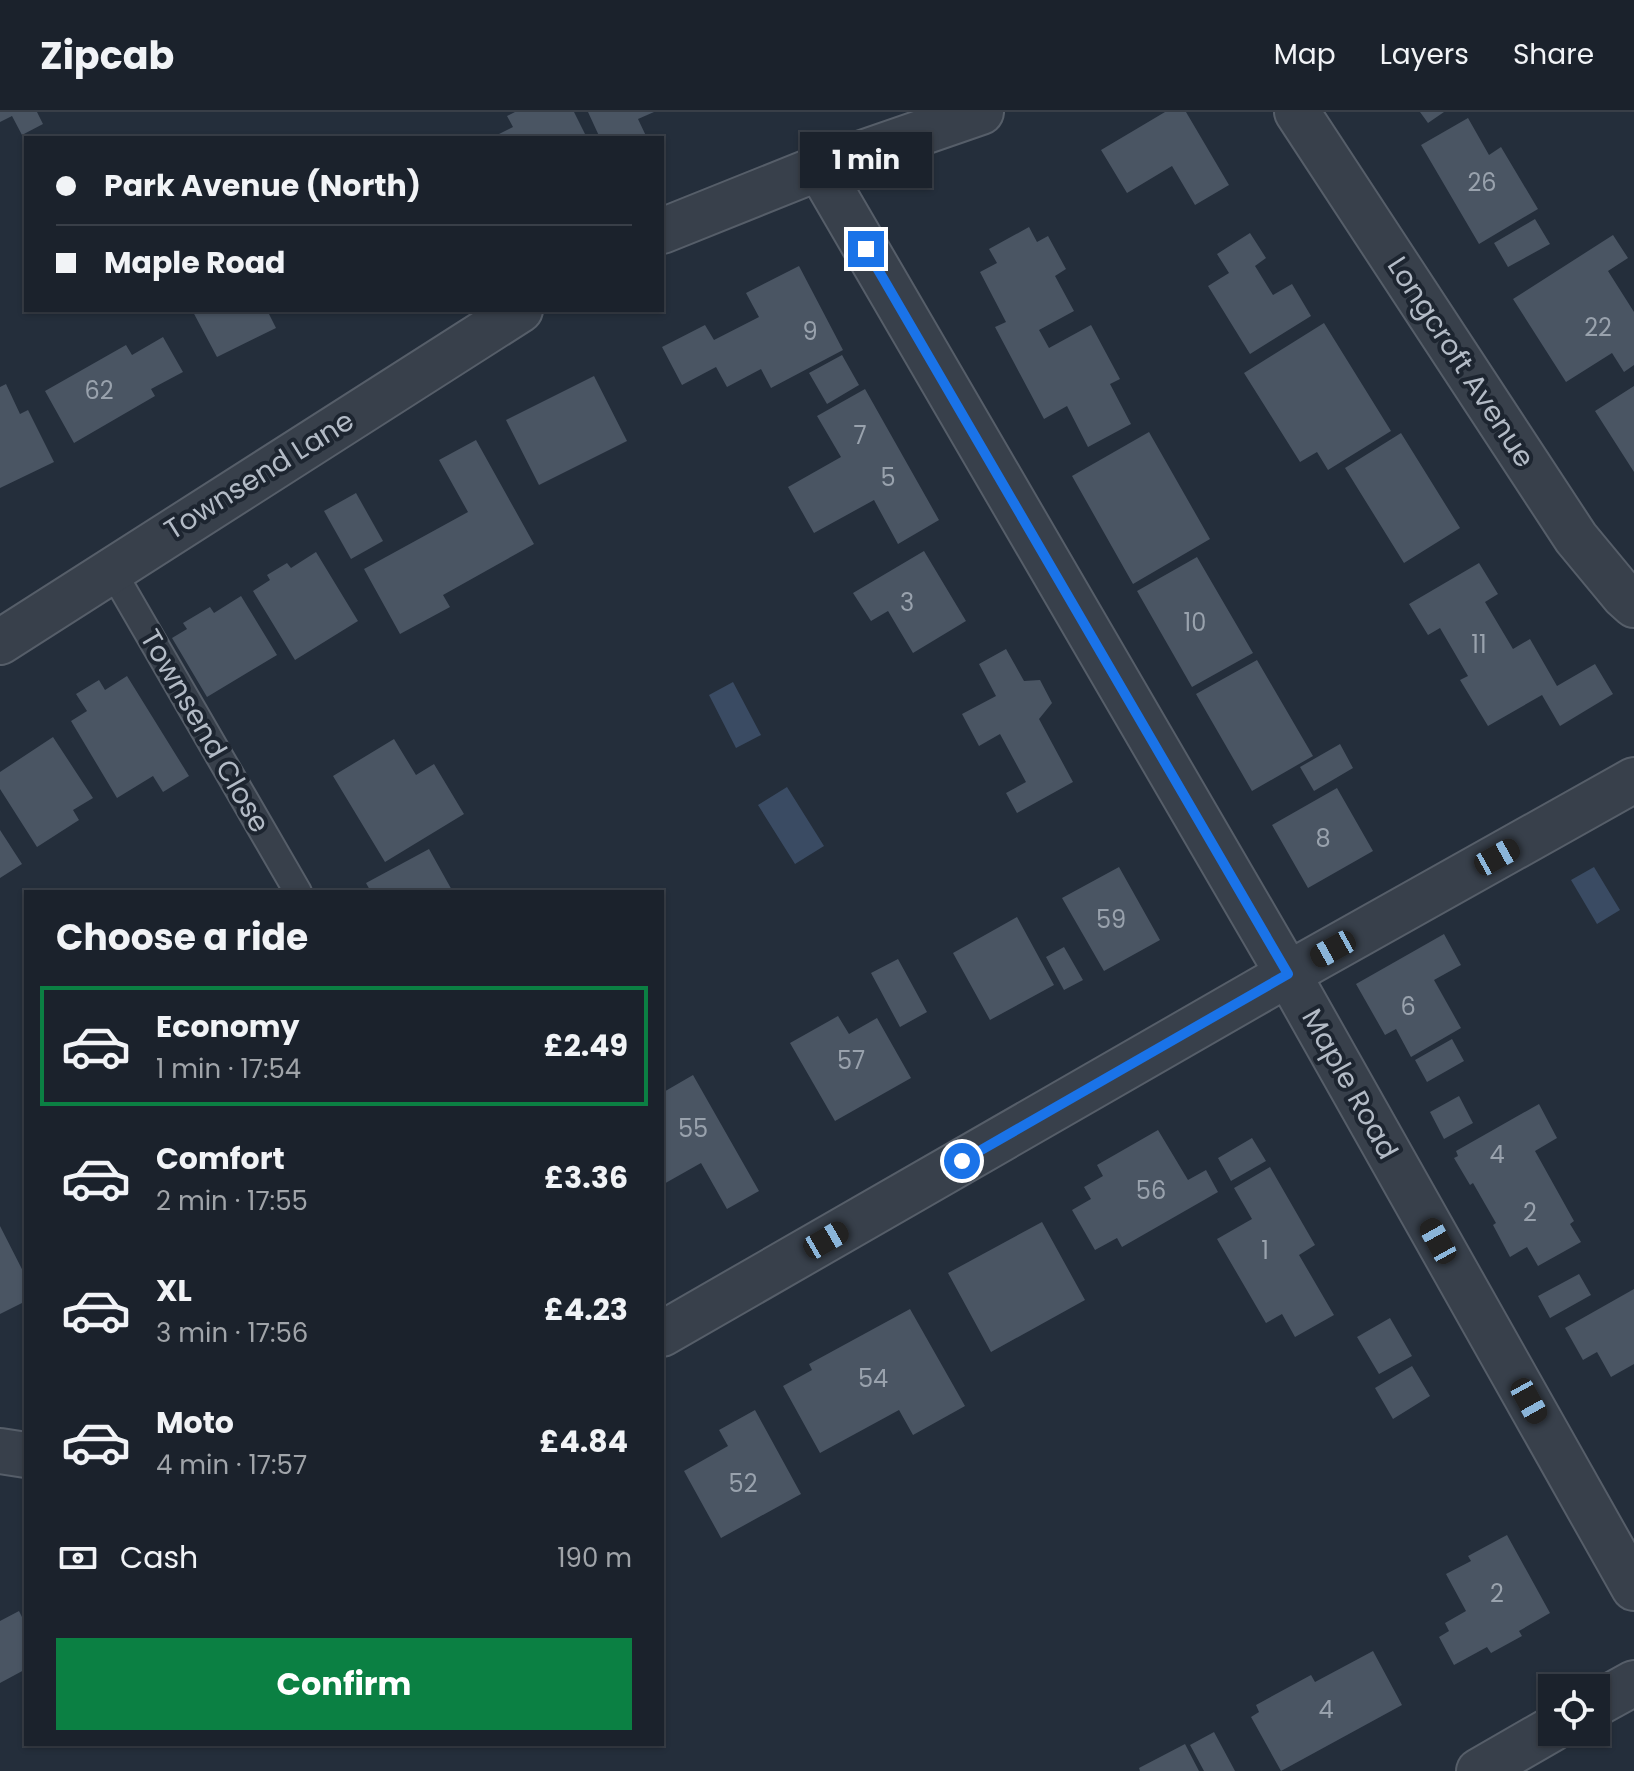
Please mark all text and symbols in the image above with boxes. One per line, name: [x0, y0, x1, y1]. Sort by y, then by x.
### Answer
text: Zipcab: [40, 29, 174, 82]
text: Map: [1274, 35, 1336, 74]
text: Layers: [1380, 35, 1469, 74]
text: Share: [1513, 35, 1594, 74]
callout: 1 min: [800, 133, 932, 189]
text: 1 min: [832, 142, 900, 178]
text: Park Avenue (North): [104, 164, 421, 207]
house number: 26: [1467, 166, 1497, 199]
route end: [848, 231, 884, 267]
text: Maple Road: [104, 241, 285, 284]
street label: Longcroft Avenue: [1378, 249, 1544, 475]
house number: 22: [1584, 311, 1612, 344]
house number: 9: [802, 315, 818, 348]
house number: 62: [84, 374, 114, 407]
street label: Townsend Lane: [157, 401, 361, 549]
house number: 7: [853, 419, 867, 452]
house number: 5: [880, 461, 896, 494]
house number: 3: [900, 586, 914, 619]
house number: 10: [1184, 606, 1206, 639]
street label: Townsend Close: [131, 622, 279, 840]
house number: 11: [1471, 628, 1487, 661]
house number: 8: [1315, 822, 1331, 855]
car: [1470, 835, 1524, 879]
house number: 59: [1096, 903, 1126, 936]
text: Choose a ride: [56, 912, 308, 963]
car: [1306, 927, 1360, 971]
house number: 6: [1400, 990, 1416, 1023]
street label: Maple Road: [1293, 1002, 1407, 1166]
text: Economy: [156, 1005, 300, 1048]
icon: car: [60, 1010, 132, 1082]
text: £2.49: [544, 1024, 628, 1067]
house number: 57: [837, 1044, 865, 1077]
text: 1 min · 17:54: [156, 1051, 301, 1087]
house number: 55: [678, 1112, 708, 1145]
text: Comfort: [156, 1137, 285, 1180]
house number: 4: [1489, 1138, 1505, 1171]
icon: car: [60, 1142, 132, 1214]
route start: [944, 1143, 980, 1179]
text: £3.36: [544, 1156, 628, 1199]
house number: 56: [1136, 1174, 1166, 1207]
text: 2 min · 17:55: [156, 1183, 308, 1219]
house number: 2: [1523, 1196, 1537, 1229]
car: [1416, 1214, 1460, 1268]
car: [799, 1218, 853, 1262]
house number: 1: [1261, 1234, 1269, 1267]
text: XL: [156, 1269, 192, 1312]
icon: car: [60, 1274, 132, 1346]
text: £4.23: [544, 1288, 628, 1331]
text: 3 min · 17:56: [156, 1315, 308, 1351]
house number: 54: [858, 1362, 888, 1395]
car: [1507, 1374, 1551, 1428]
text: Moto: [156, 1401, 234, 1444]
icon: car: [60, 1406, 132, 1478]
text: £4.84: [540, 1420, 628, 1463]
text: 4 min · 17:57: [156, 1447, 307, 1483]
house number: 52: [729, 1467, 757, 1500]
icon: cash: [56, 1536, 100, 1580]
text: Cash: [120, 1536, 198, 1579]
text: 190 m: [557, 1540, 632, 1576]
house number: 2: [1490, 1577, 1504, 1610]
button: Confirm: [56, 1638, 632, 1730]
map controls: [1538, 1674, 1610, 1746]
button: locate: [1538, 1674, 1610, 1746]
house number: 4: [1318, 1693, 1334, 1726]

